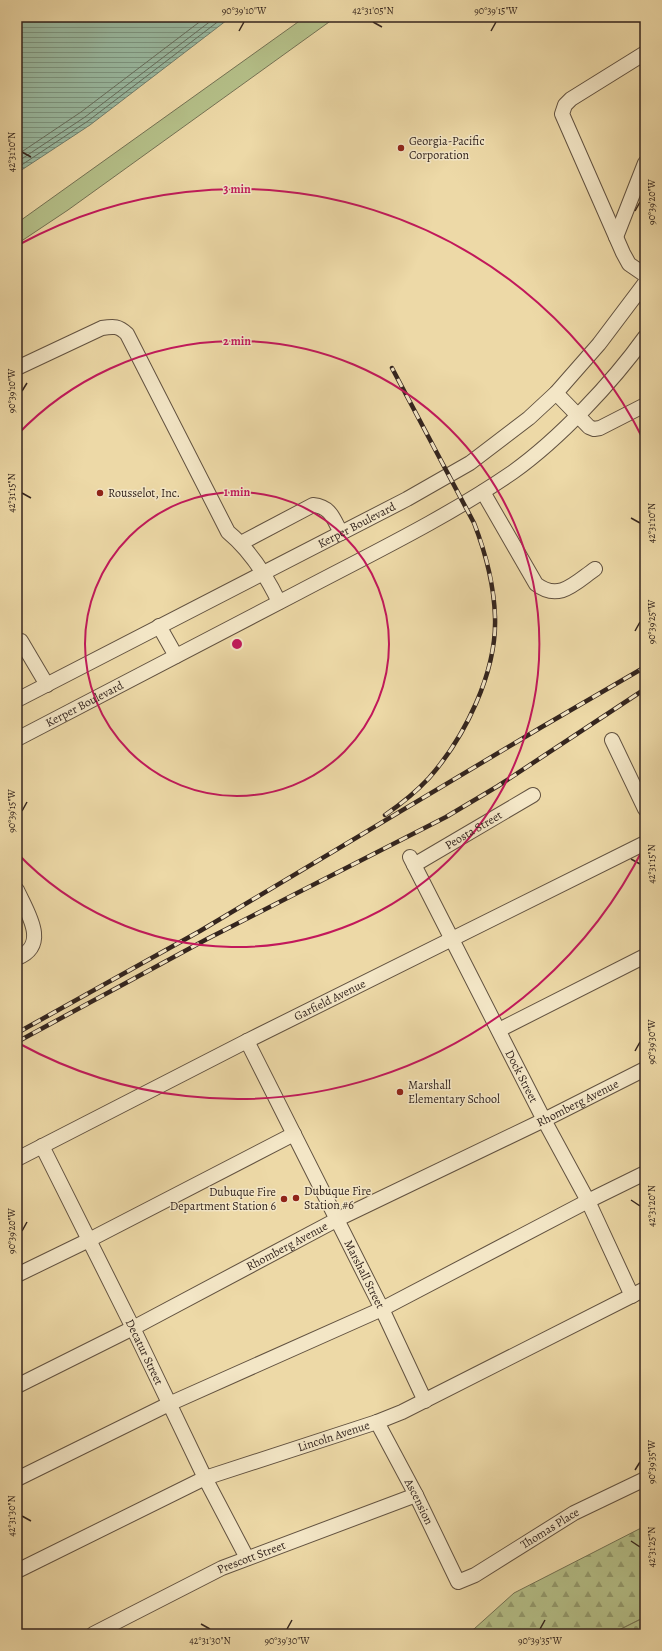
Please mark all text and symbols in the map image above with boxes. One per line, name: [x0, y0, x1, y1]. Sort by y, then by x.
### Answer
text: 90°39'10"W: [222, 4, 267, 17]
text: 42°31'05"N: [352, 4, 394, 17]
text: 90°39'15"W: [474, 4, 518, 17]
text: 42°31'10"N: [5, 132, 18, 172]
place label: Georgia-Pacific Corporation: [409, 133, 484, 163]
marker: Georgia-Pacific Corporation: [396, 143, 406, 153]
text: 90°39'20"W: [645, 178, 658, 225]
text: 3 min: [223, 181, 251, 197]
text: 2 min: [223, 333, 251, 349]
text: 90°39'10"W: [5, 368, 18, 413]
text: 42°31'15"N: [5, 473, 18, 513]
text: 1 min: [224, 484, 251, 500]
place label: Rousselot, Inc.: [108, 485, 180, 501]
marker: Rousselot, Inc.: [95, 488, 105, 498]
street label: Kerper Boulevard: [315, 498, 399, 552]
text: 42°31'10"N: [645, 503, 658, 543]
text: 90°39'25"W: [645, 599, 658, 644]
centre of rings: [230, 637, 244, 651]
street label: Kerper Boulevard: [43, 677, 126, 731]
text: 90°39'15"W: [5, 789, 18, 833]
street label: Peosta Street: [442, 807, 505, 853]
text: 42°31'15"N: [645, 844, 658, 884]
street label: Garfield Avenue: [291, 975, 368, 1024]
text: 90°39'30"W: [645, 1019, 658, 1065]
street label: Dock Street: [502, 1047, 542, 1105]
street label: Rhomberg Avenue: [534, 1076, 621, 1130]
place label: Marshall Elementary School: [408, 1077, 500, 1107]
marker: Marshall Elementary School: [395, 1087, 405, 1097]
place label: Dubuque Fire Station #6: [304, 1183, 371, 1213]
place label: Dubuque Fire Department Station 6: [170, 1184, 276, 1214]
text: 42°31'20"N: [645, 1185, 658, 1227]
marker: Dubuque Fire Station #6: [291, 1193, 301, 1203]
marker: Dubuque Fire Department Station 6: [279, 1194, 289, 1204]
text: 90°39'20"W: [5, 1207, 18, 1254]
street label: Rhomberg Avenue: [243, 1218, 330, 1274]
street label: Marshall Street: [340, 1237, 388, 1311]
street label: Decatur Street: [122, 1316, 167, 1388]
street label: Lincoln Avenue: [296, 1417, 372, 1455]
text: 90°39'35"W: [645, 1439, 658, 1484]
street label: Ascension: [400, 1475, 437, 1528]
text: 42°31'30"N: [5, 1495, 18, 1537]
street label: Thomas Place: [518, 1504, 582, 1552]
text: 42°31'25"N: [645, 1527, 658, 1567]
street label: Prescott Street: [214, 1537, 288, 1577]
text: 42°31'30"N: [189, 1634, 231, 1647]
text: 90°39'30"W: [264, 1634, 310, 1647]
text: 90°39'35"W: [518, 1634, 563, 1647]

